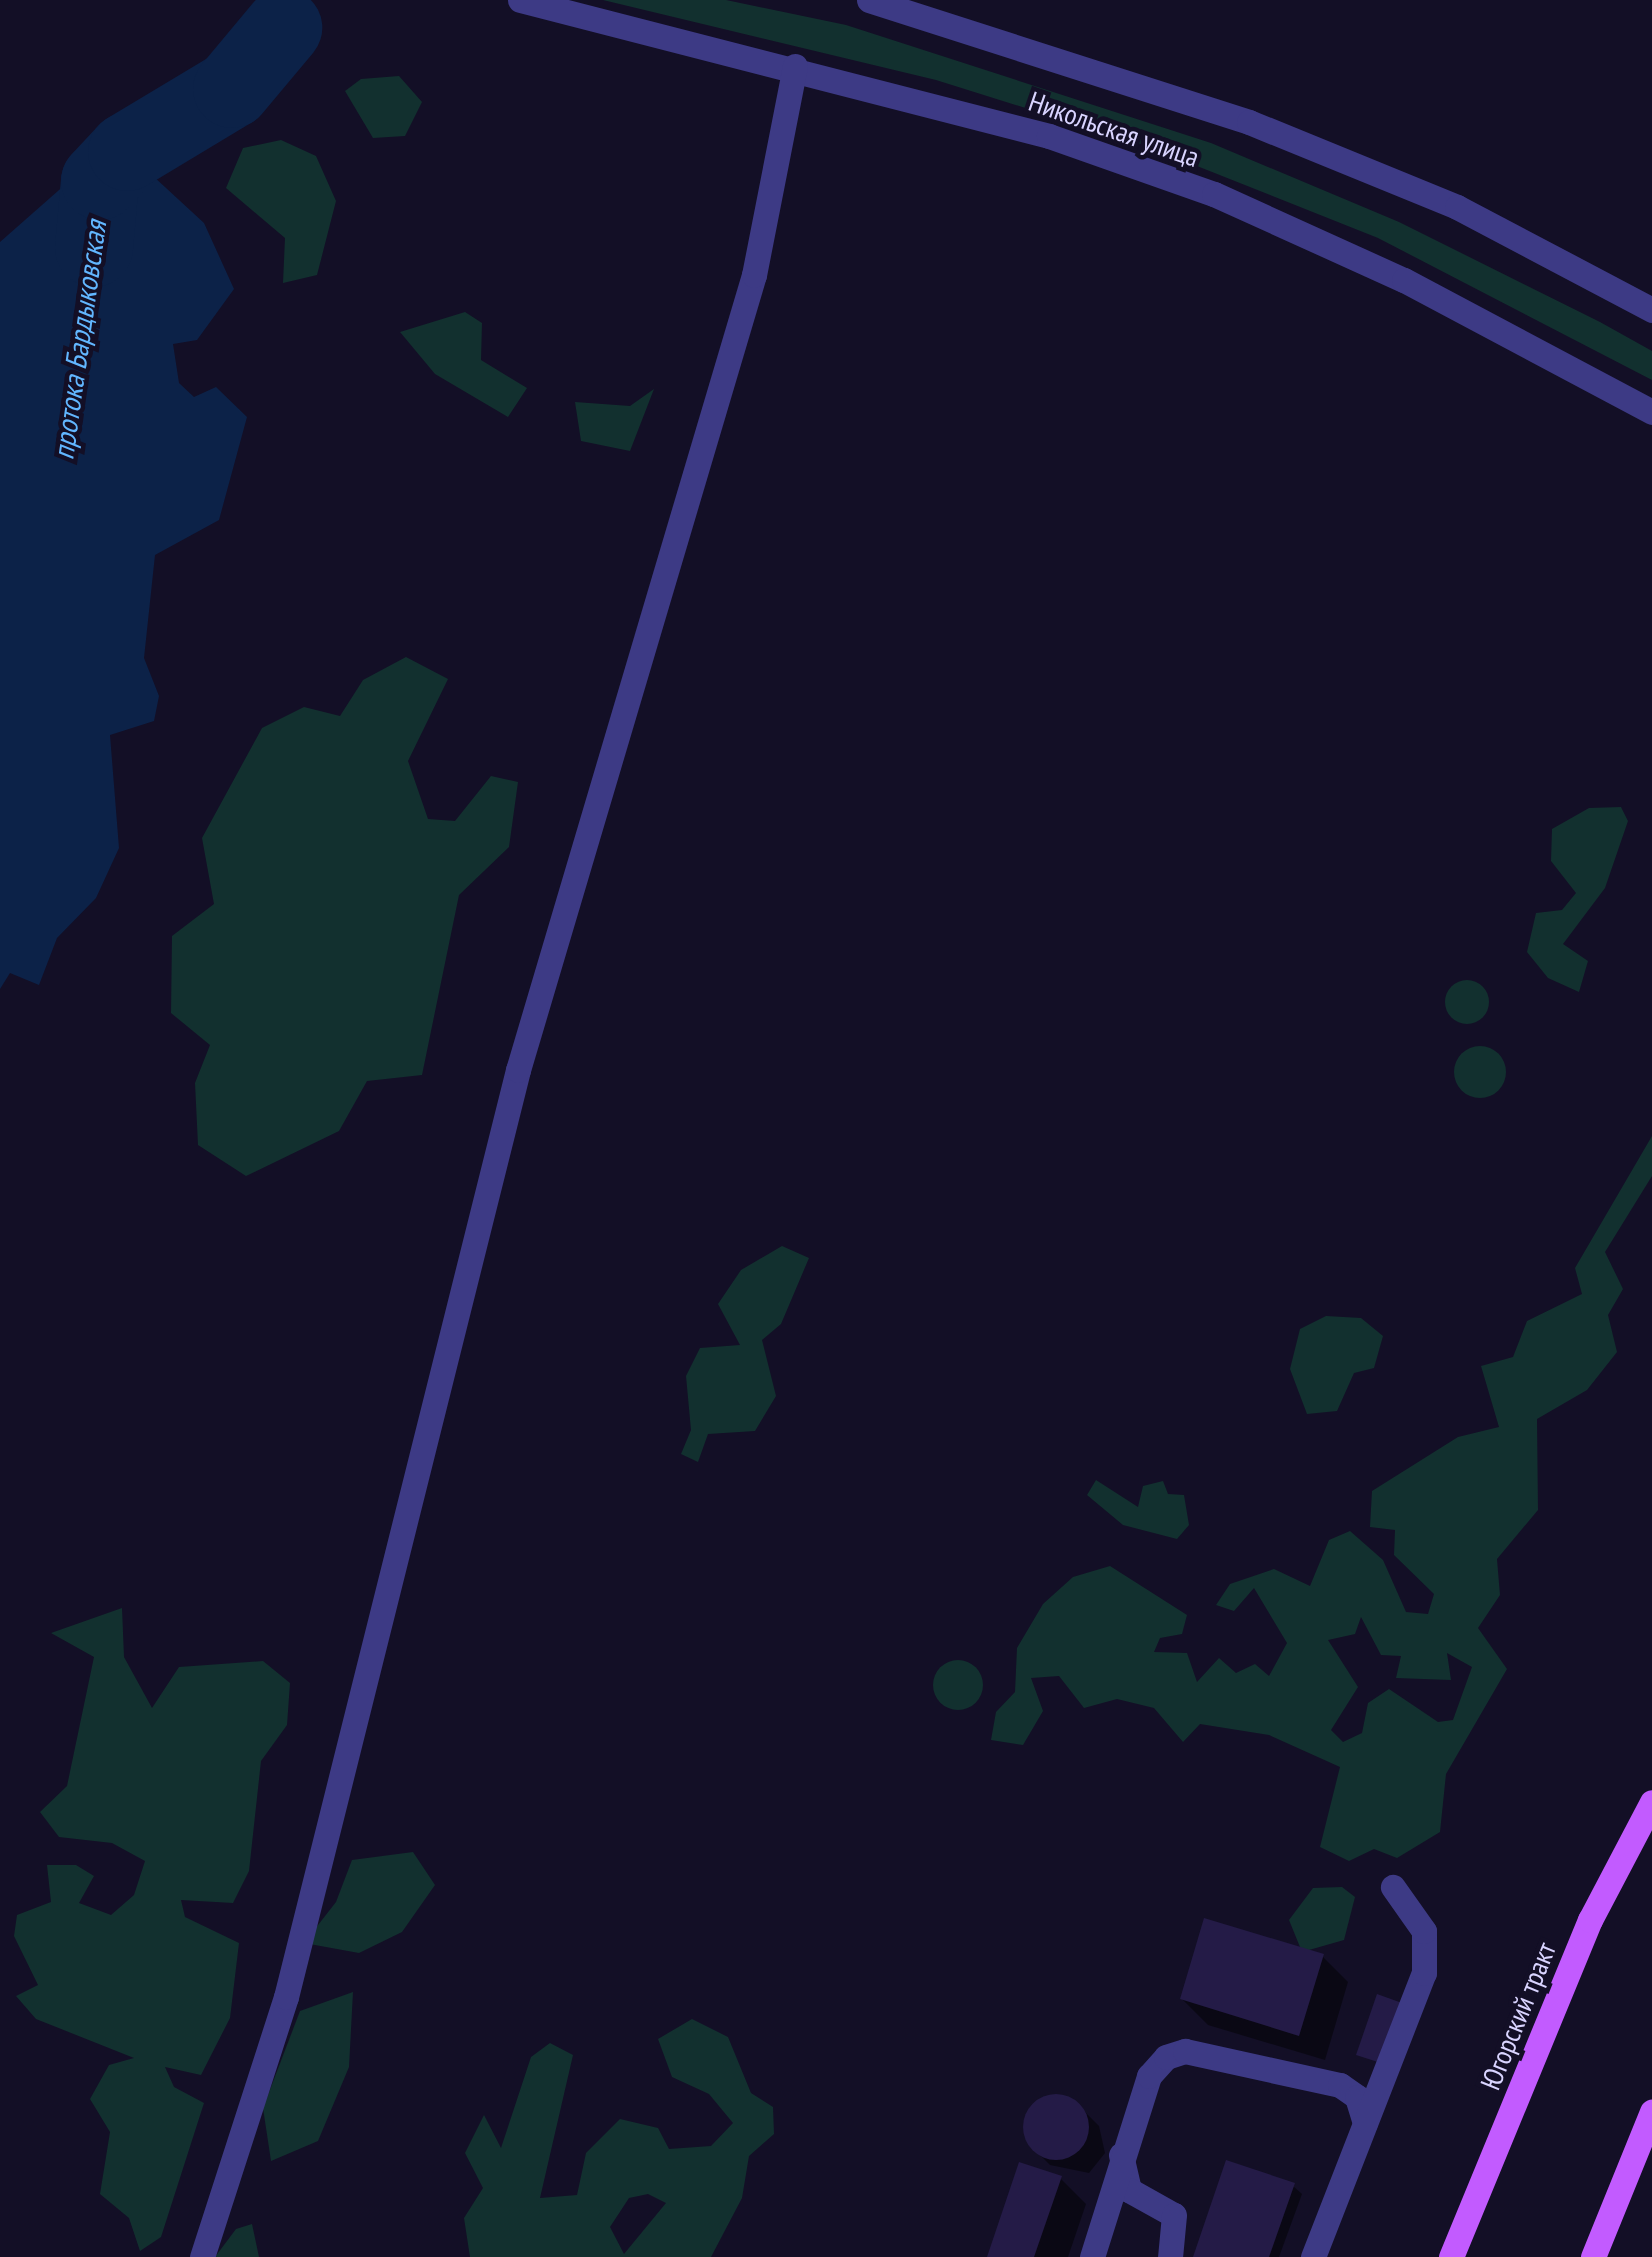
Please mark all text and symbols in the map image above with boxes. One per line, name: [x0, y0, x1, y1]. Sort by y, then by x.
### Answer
street label: Никольская улица: [1024, 84, 1204, 174]
water label: протока Бардыковская: [44, 218, 114, 462]
street label: Югорский тракт: [1473, 1937, 1563, 2095]

